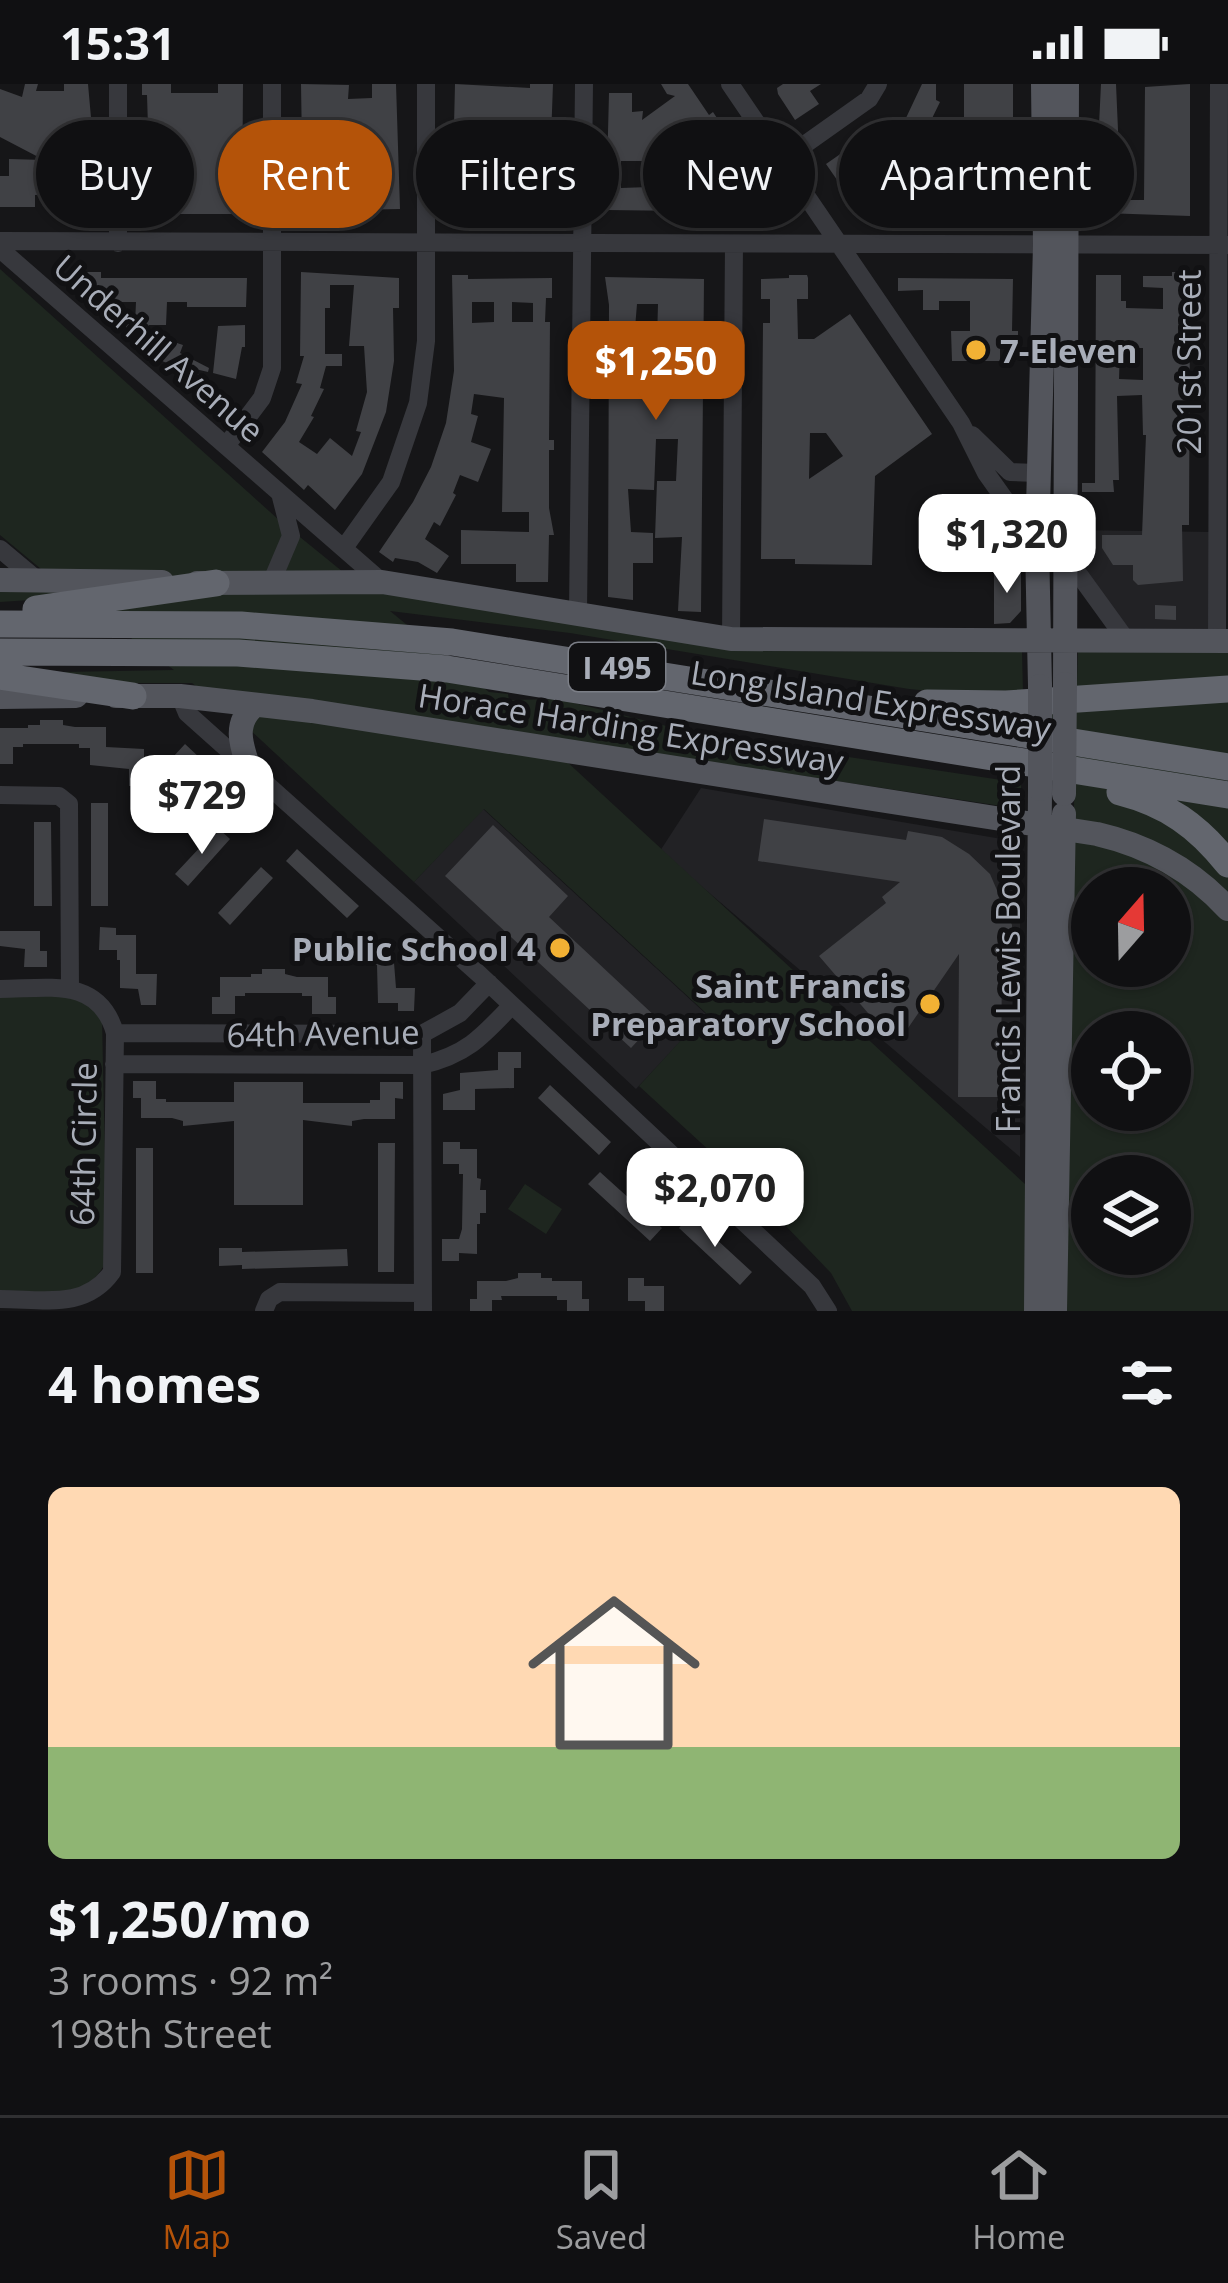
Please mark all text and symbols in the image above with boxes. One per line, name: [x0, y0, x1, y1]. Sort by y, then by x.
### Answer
text: 15:31: [60, 12, 176, 73]
chip: Buy: [36, 120, 194, 228]
chip: Rent: [218, 120, 392, 228]
chip: Filters: [416, 120, 619, 228]
chip: New: [643, 120, 815, 228]
chip: Apartment: [839, 120, 1134, 228]
street label: Underhill Avenue: [44, 244, 274, 452]
street label: 201st Street: [1166, 270, 1211, 454]
pin: $1,250: [558, 321, 754, 423]
place label: 7-Eleven: [1000, 328, 1138, 373]
text: $1,250: [595, 333, 717, 386]
marker: 7-Eleven: [963, 337, 989, 363]
pin: $1,320: [909, 494, 1105, 596]
text: $1,320: [946, 506, 1068, 559]
road number: I 495: [569, 643, 665, 691]
street label: Long Island Expressway: [688, 649, 1055, 751]
street label: Horace Harding Expressway: [415, 672, 847, 784]
pin: $729: [131, 755, 273, 857]
street label: Francis Lewis Boulevard: [985, 765, 1030, 1133]
text: $729: [157, 767, 247, 820]
north arrow: [1071, 867, 1191, 987]
map controls: [1071, 867, 1191, 1275]
place label: Public School 4: [292, 926, 536, 971]
marker: Public School 4: [547, 935, 573, 961]
place label: Saint Francis Preparatory School: [590, 963, 906, 1046]
marker: Saint Francis Preparatory School: [917, 991, 943, 1017]
street label: 64th Avenue: [226, 1009, 420, 1057]
button: locate: [1071, 1011, 1191, 1131]
street label: 64th Circle: [59, 1062, 107, 1226]
pin: $2,070: [617, 1148, 813, 1250]
button: layers: [1071, 1155, 1191, 1275]
text: $2,070: [654, 1160, 776, 1213]
text: 4 homes: [48, 1348, 261, 1418]
icon: filters: [1114, 1350, 1180, 1416]
icon: home: [506, 1565, 722, 1781]
text: $1,250/mo: [48, 1883, 311, 1953]
text: 3 rooms · 92 m²: [48, 1953, 333, 2006]
text: 198th Street: [48, 2006, 272, 2059]
tab: Map: [162, 2142, 231, 2259]
tab: Saved: [556, 2142, 647, 2259]
tab: Home: [972, 2142, 1066, 2259]

